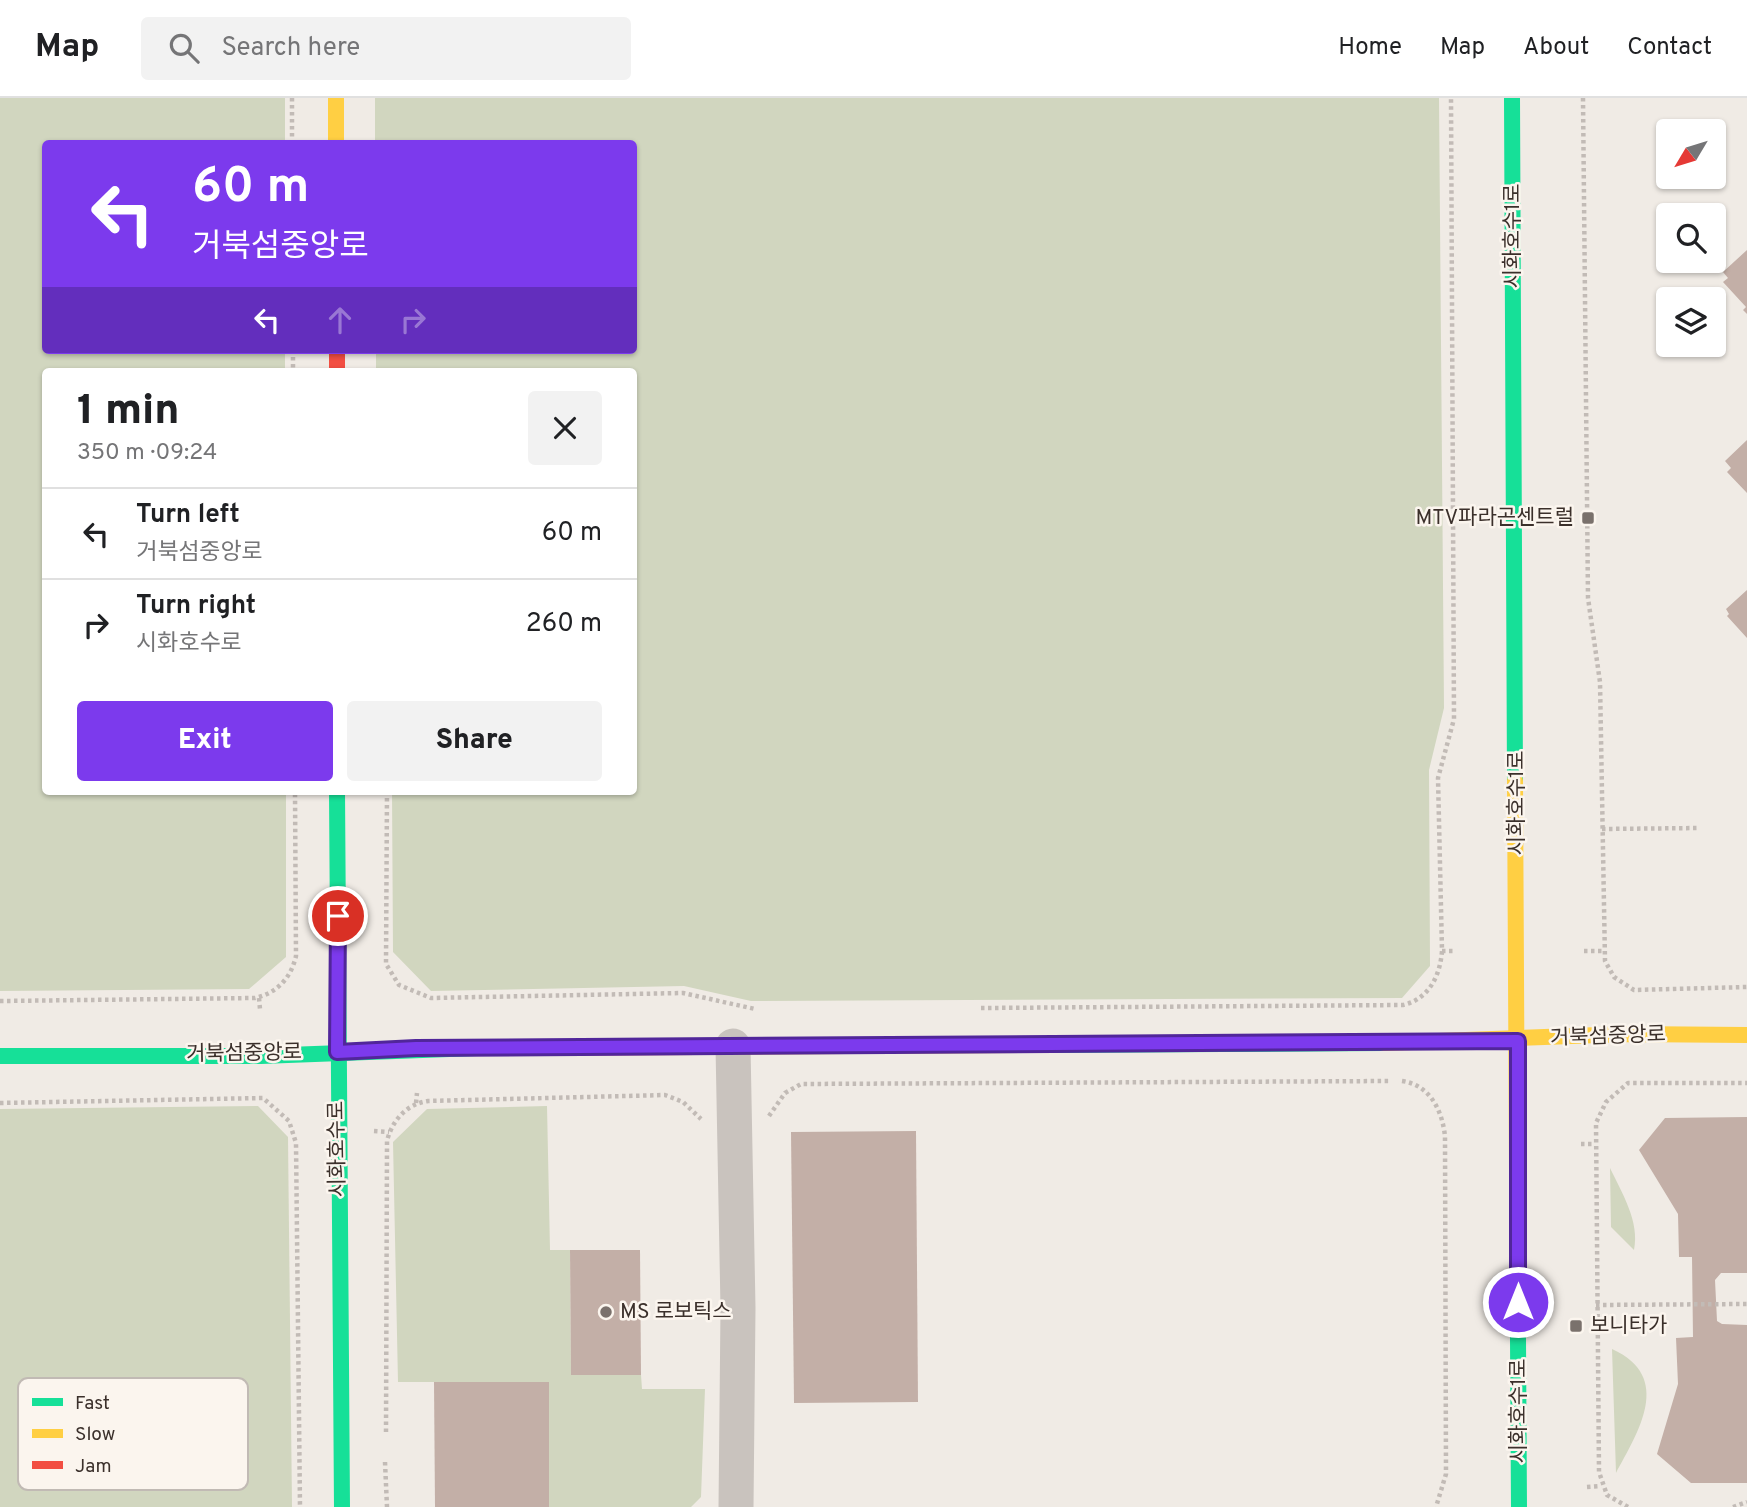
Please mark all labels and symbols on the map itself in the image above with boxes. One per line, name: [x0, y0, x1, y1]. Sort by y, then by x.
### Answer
north arrow: [1656, 119, 1726, 189]
street label: 시화호수1로: [1500, 184, 1527, 288]
place label: MTV파라곤센트럴: [1416, 505, 1574, 532]
marker: MTV파라곤센트럴: [1580, 510, 1596, 526]
street label: 시화호수1로: [1504, 751, 1531, 855]
pin: [308, 886, 368, 946]
street label: 거북섬중앙로: [1550, 1021, 1666, 1053]
street label: 거북섬중앙로: [186, 1039, 302, 1069]
street label: 시화호수로: [324, 1100, 352, 1198]
position arrow: [1481, 1265, 1555, 1339]
place label: MS 로보틱스: [620, 1299, 732, 1326]
marker: MS 로보틱스: [598, 1304, 614, 1320]
place label: 보니타가: [1590, 1313, 1667, 1340]
marker: 보니타가: [1568, 1318, 1584, 1334]
street label: 시화호수1로: [1506, 1359, 1533, 1463]
legend: [18, 1378, 248, 1490]
text: Fast: [75, 1392, 110, 1416]
text: Slow: [75, 1423, 115, 1447]
text: Jam: [75, 1455, 112, 1479]

